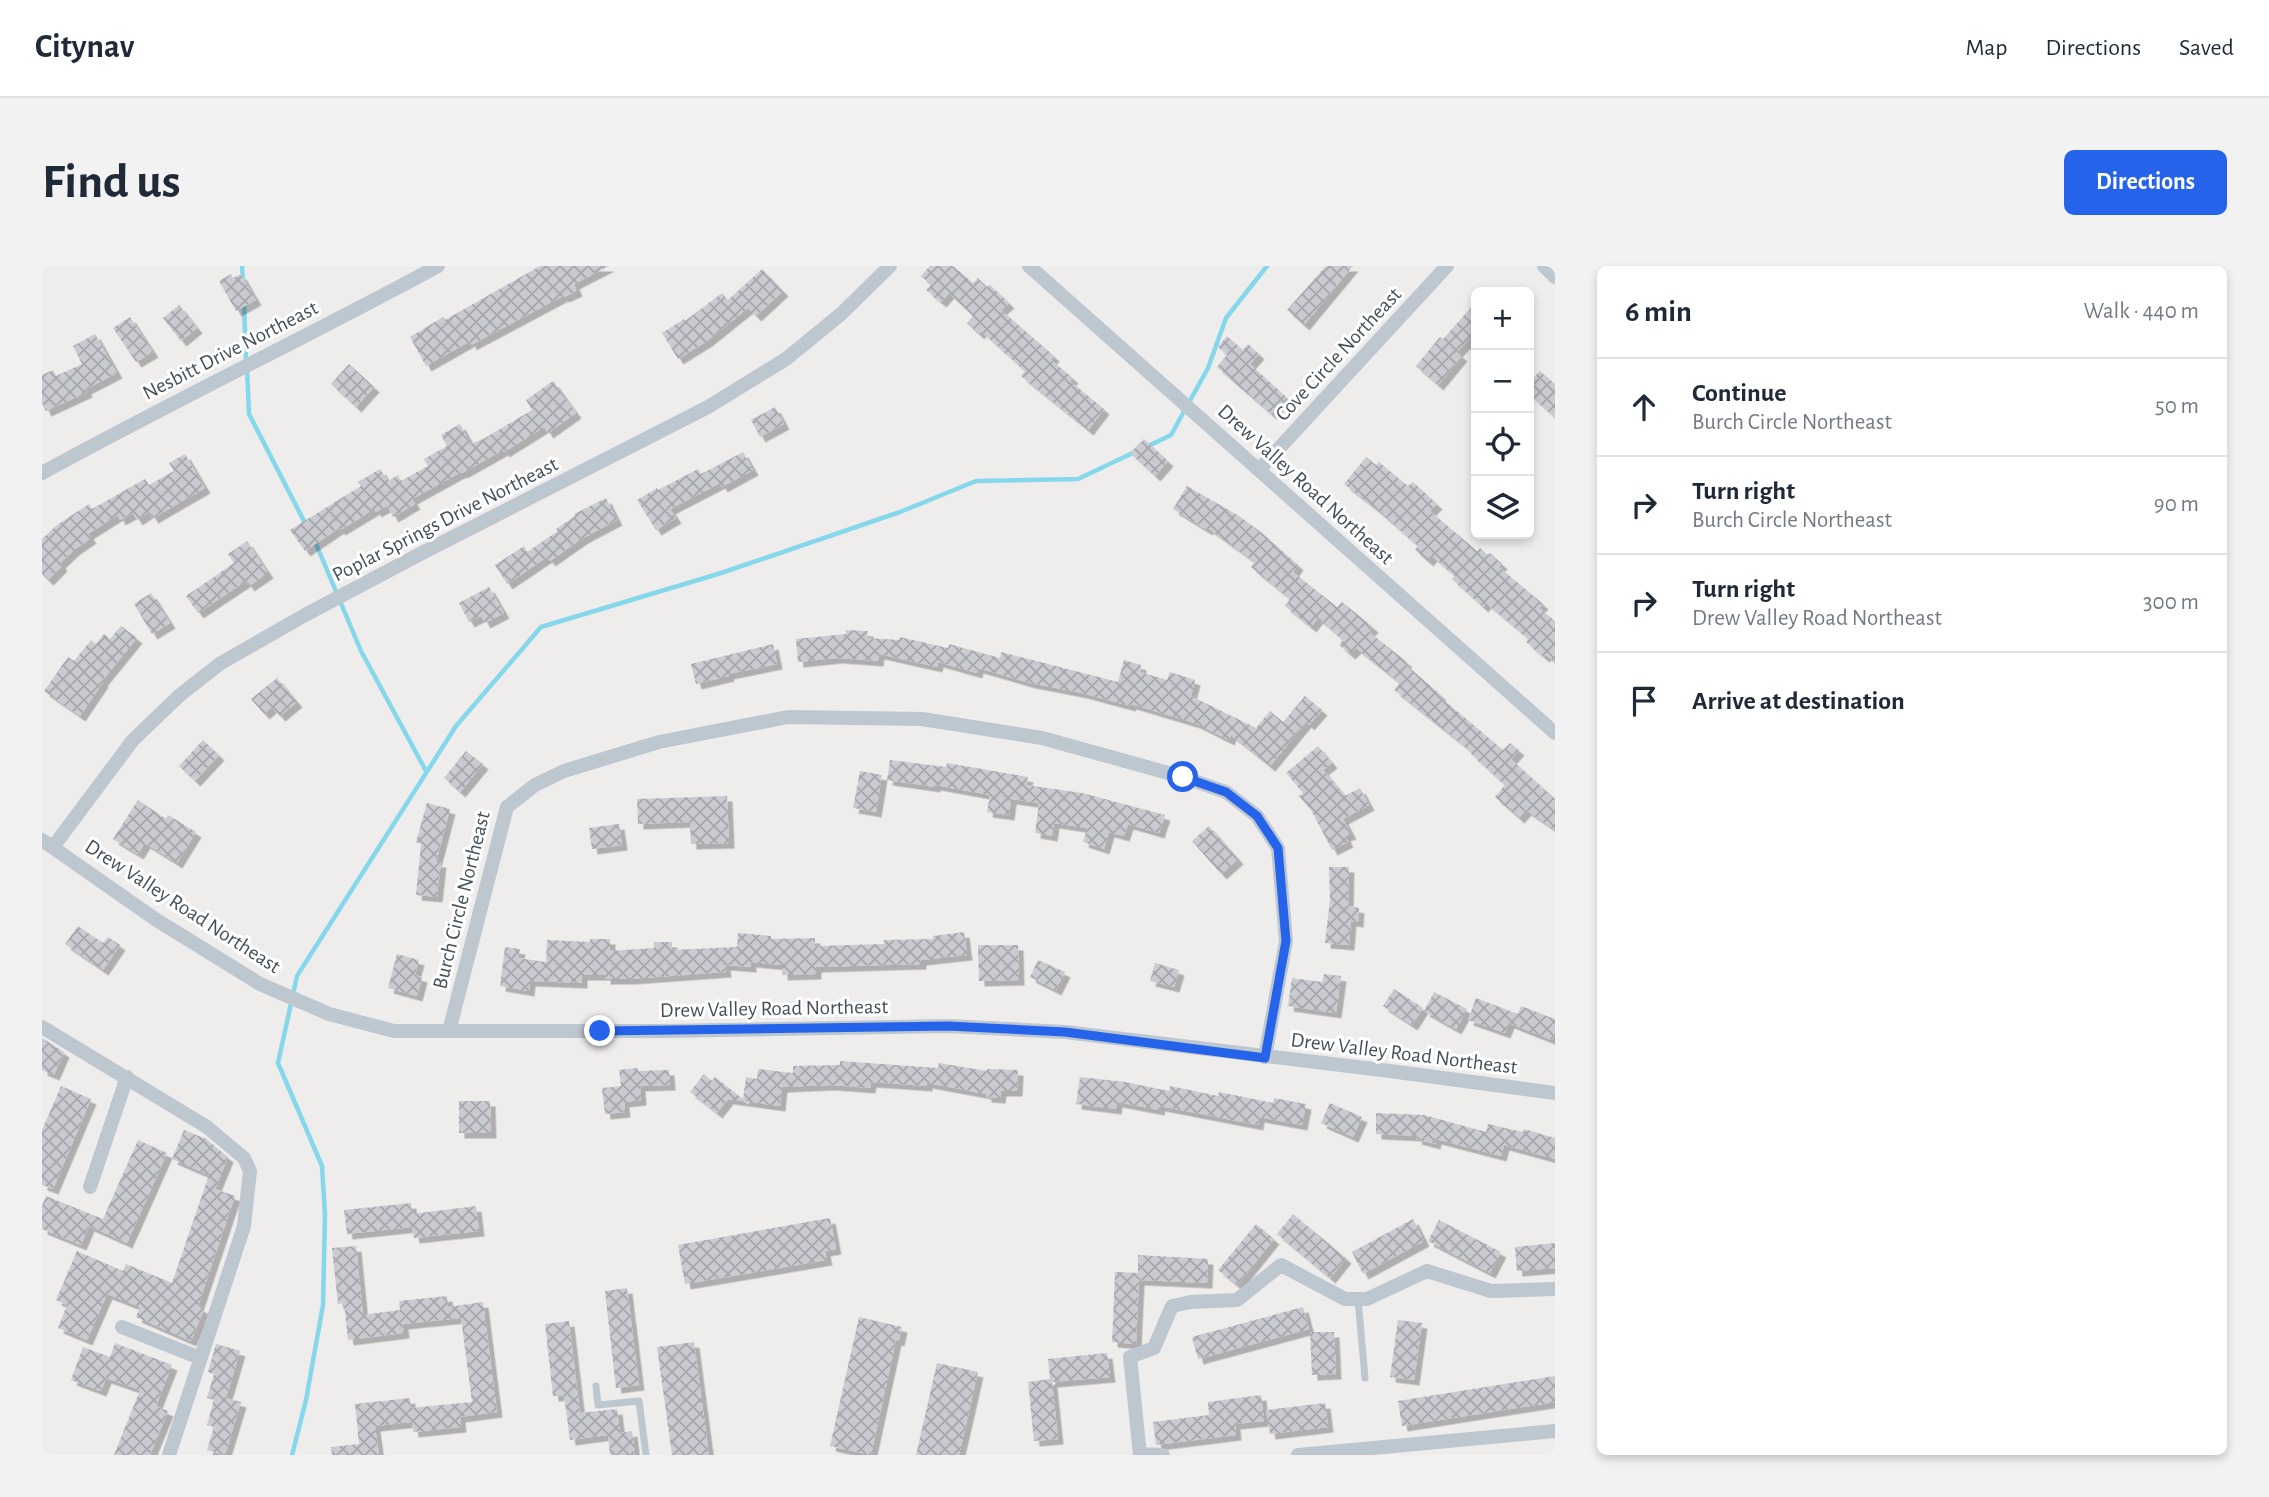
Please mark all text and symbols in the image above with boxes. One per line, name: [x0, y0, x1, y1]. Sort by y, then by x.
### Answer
text: Citynav: [35, 31, 134, 64]
text: Map: [1965, 36, 2007, 60]
text: Directions: [2045, 36, 2141, 60]
text: Saved: [2179, 36, 2234, 60]
button: Directions: [2064, 150, 2227, 215]
text: Find us: [42, 158, 181, 207]
street label: Cove Circle Northeast: [1271, 283, 1405, 425]
map controls: [1471, 287, 1534, 539]
button: +: [1471, 287, 1534, 350]
street label: Nesbitt Drive Northeast: [139, 297, 321, 404]
text: 6 min: [1625, 297, 1692, 327]
text: Walk · 440 m: [2084, 300, 2199, 323]
button: −: [1471, 350, 1534, 413]
text: Continue: [1692, 380, 1787, 406]
icon: ahead: [1625, 388, 1663, 426]
text: 50 m: [2155, 395, 2199, 418]
street label: Drew Valley Road Northeast: [1214, 400, 1398, 569]
text: Burch Circle Northeast: [1692, 411, 1892, 434]
button: locate: [1471, 413, 1534, 476]
street label: Poplar Springs Drive Northeast: [329, 453, 562, 586]
button: layers: [1471, 476, 1534, 539]
text: Turn right: [1692, 478, 1795, 504]
icon: right: [1625, 486, 1663, 524]
text: 90 m: [2154, 493, 2199, 516]
text: Burch Circle Northeast: [1692, 509, 1892, 532]
text: Turn right: [1692, 576, 1795, 602]
icon: right: [1625, 584, 1663, 622]
text: 300 m: [2143, 591, 2199, 614]
text: Drew Valley Road Northeast: [1692, 607, 1942, 630]
icon: arrive: [1625, 682, 1663, 720]
text: Arrive at destination: [1692, 688, 1905, 714]
route start: [1167, 761, 1198, 792]
street label: Burch Circle Northeast: [429, 809, 494, 991]
street label: Drew Valley Road Northeast: [81, 836, 284, 977]
street label: Drew Valley Road Northeast: [660, 996, 888, 1021]
route end: [584, 1015, 615, 1046]
street label: Drew Valley Road Northeast: [1289, 1029, 1519, 1078]

